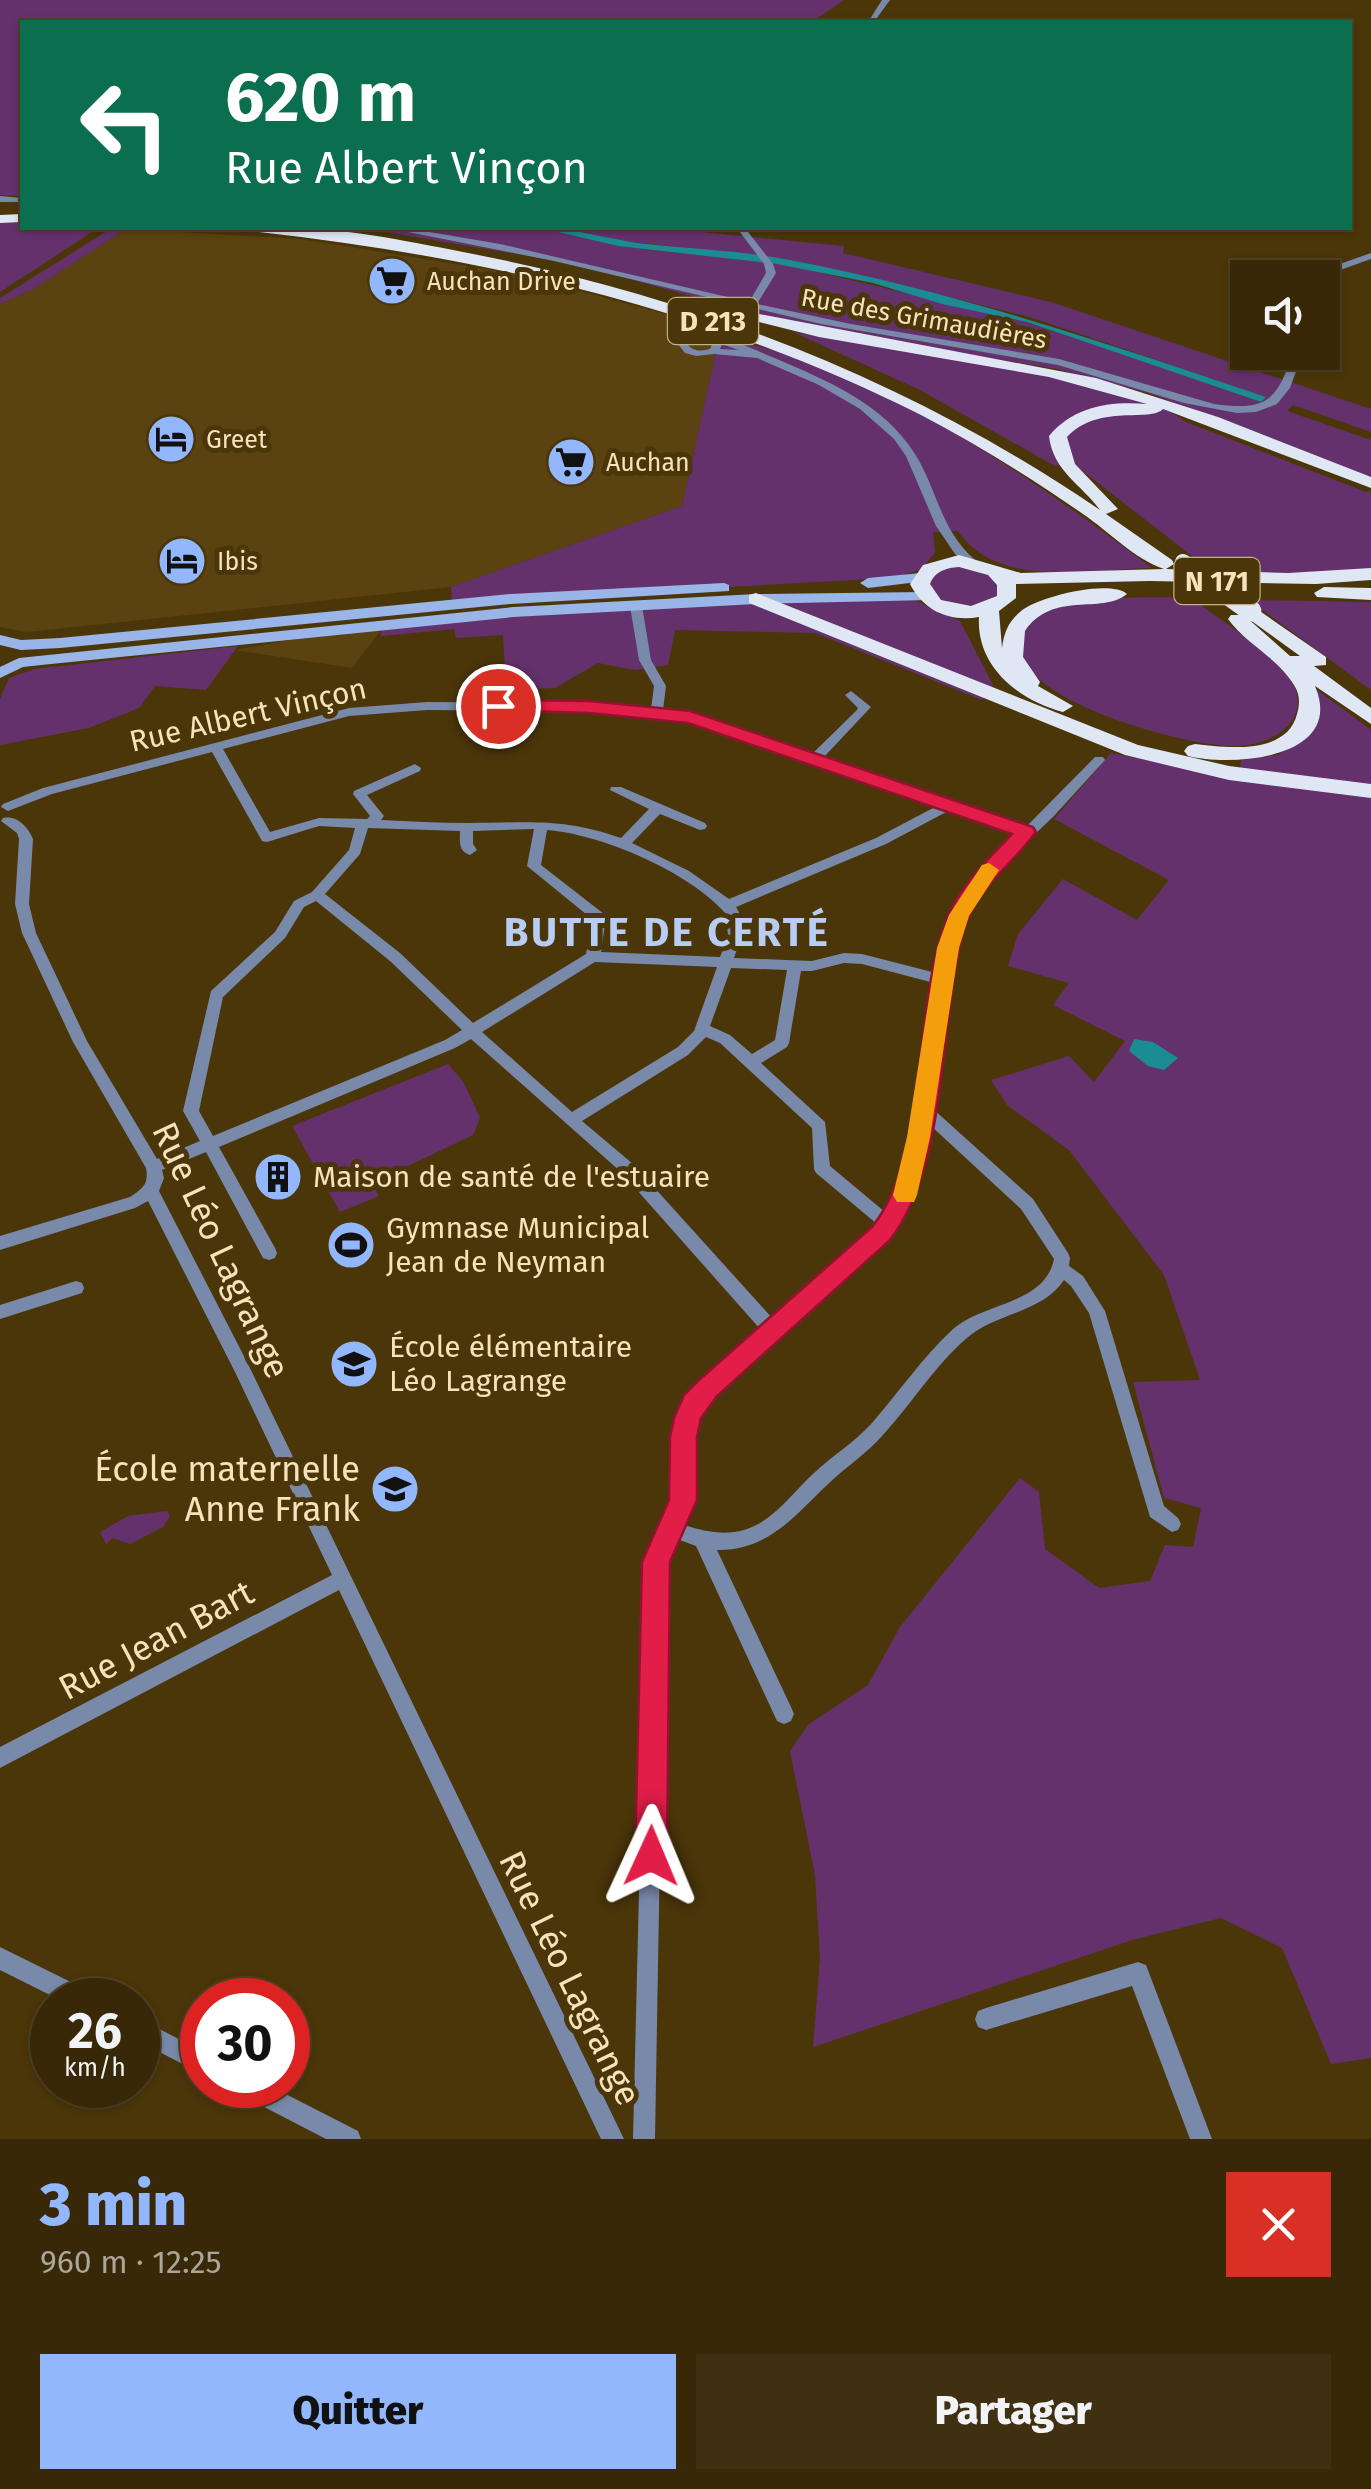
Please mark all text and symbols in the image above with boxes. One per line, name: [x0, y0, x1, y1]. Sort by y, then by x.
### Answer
text: 620 m: [225, 56, 416, 140]
icon: left: [60, 60, 190, 190]
text: Rue Albert Vinçon: [225, 141, 588, 195]
supermarket icon: Auchan Drive: [366, 255, 418, 307]
map controls: [1230, 260, 1340, 370]
button: sound: [1230, 260, 1340, 370]
place label: Auchan Drive: [427, 267, 576, 297]
street label: Rue des Grimaudières: [799, 283, 1049, 355]
road number: D 213: [668, 298, 758, 344]
hotel icon: Greet: [145, 413, 197, 465]
place label: Greet: [206, 425, 268, 455]
supermarket icon: Auchan: [545, 436, 597, 488]
place label: Auchan: [606, 448, 690, 478]
hotel icon: Ibis: [156, 535, 208, 587]
place label: Ibis: [217, 547, 258, 577]
road number: N 171: [1174, 558, 1260, 604]
pin: [456, 664, 541, 749]
street label: Rue Albert Vinçon: [126, 670, 370, 760]
icon: arrive: [471, 679, 526, 734]
district label: BUTTE DE CERTÉ: [504, 907, 830, 957]
street label: Rue Léo Lagrange: [143, 1115, 299, 1385]
building icon: Maison de santé de l'estuaire: [252, 1151, 304, 1203]
place label: Maison de santé de l'estuaire: [313, 1159, 710, 1195]
place label: Gymnase Municipal Jean de Neyman: [386, 1210, 649, 1280]
sports icon: Gymnase Municipal Jean de Neyman: [325, 1219, 377, 1271]
place label: École élémentaire Léo Lagrange: [389, 1329, 632, 1399]
school or university icon: École élémentaire Léo Lagrange: [328, 1338, 380, 1390]
place label: École maternelle Anne Frank: [94, 1448, 360, 1530]
school or university icon: École maternelle Anne Frank: [369, 1463, 421, 1515]
street label: Rue Jean Bart: [51, 1571, 261, 1709]
position arrow: [599, 1804, 703, 1908]
street label: Rue Léo Lagrange: [490, 1844, 650, 2112]
speed limit sign: 30: [180, 1978, 310, 2108]
text: 26: [68, 2001, 122, 2061]
text: km/h: [64, 2053, 126, 2083]
text: 3 min: [40, 2169, 187, 2241]
button: close: [1226, 2172, 1331, 2277]
text: 960 m · 12:25: [40, 2243, 222, 2281]
button: Quitter: [40, 2354, 676, 2469]
button: Partager: [696, 2354, 1331, 2469]

